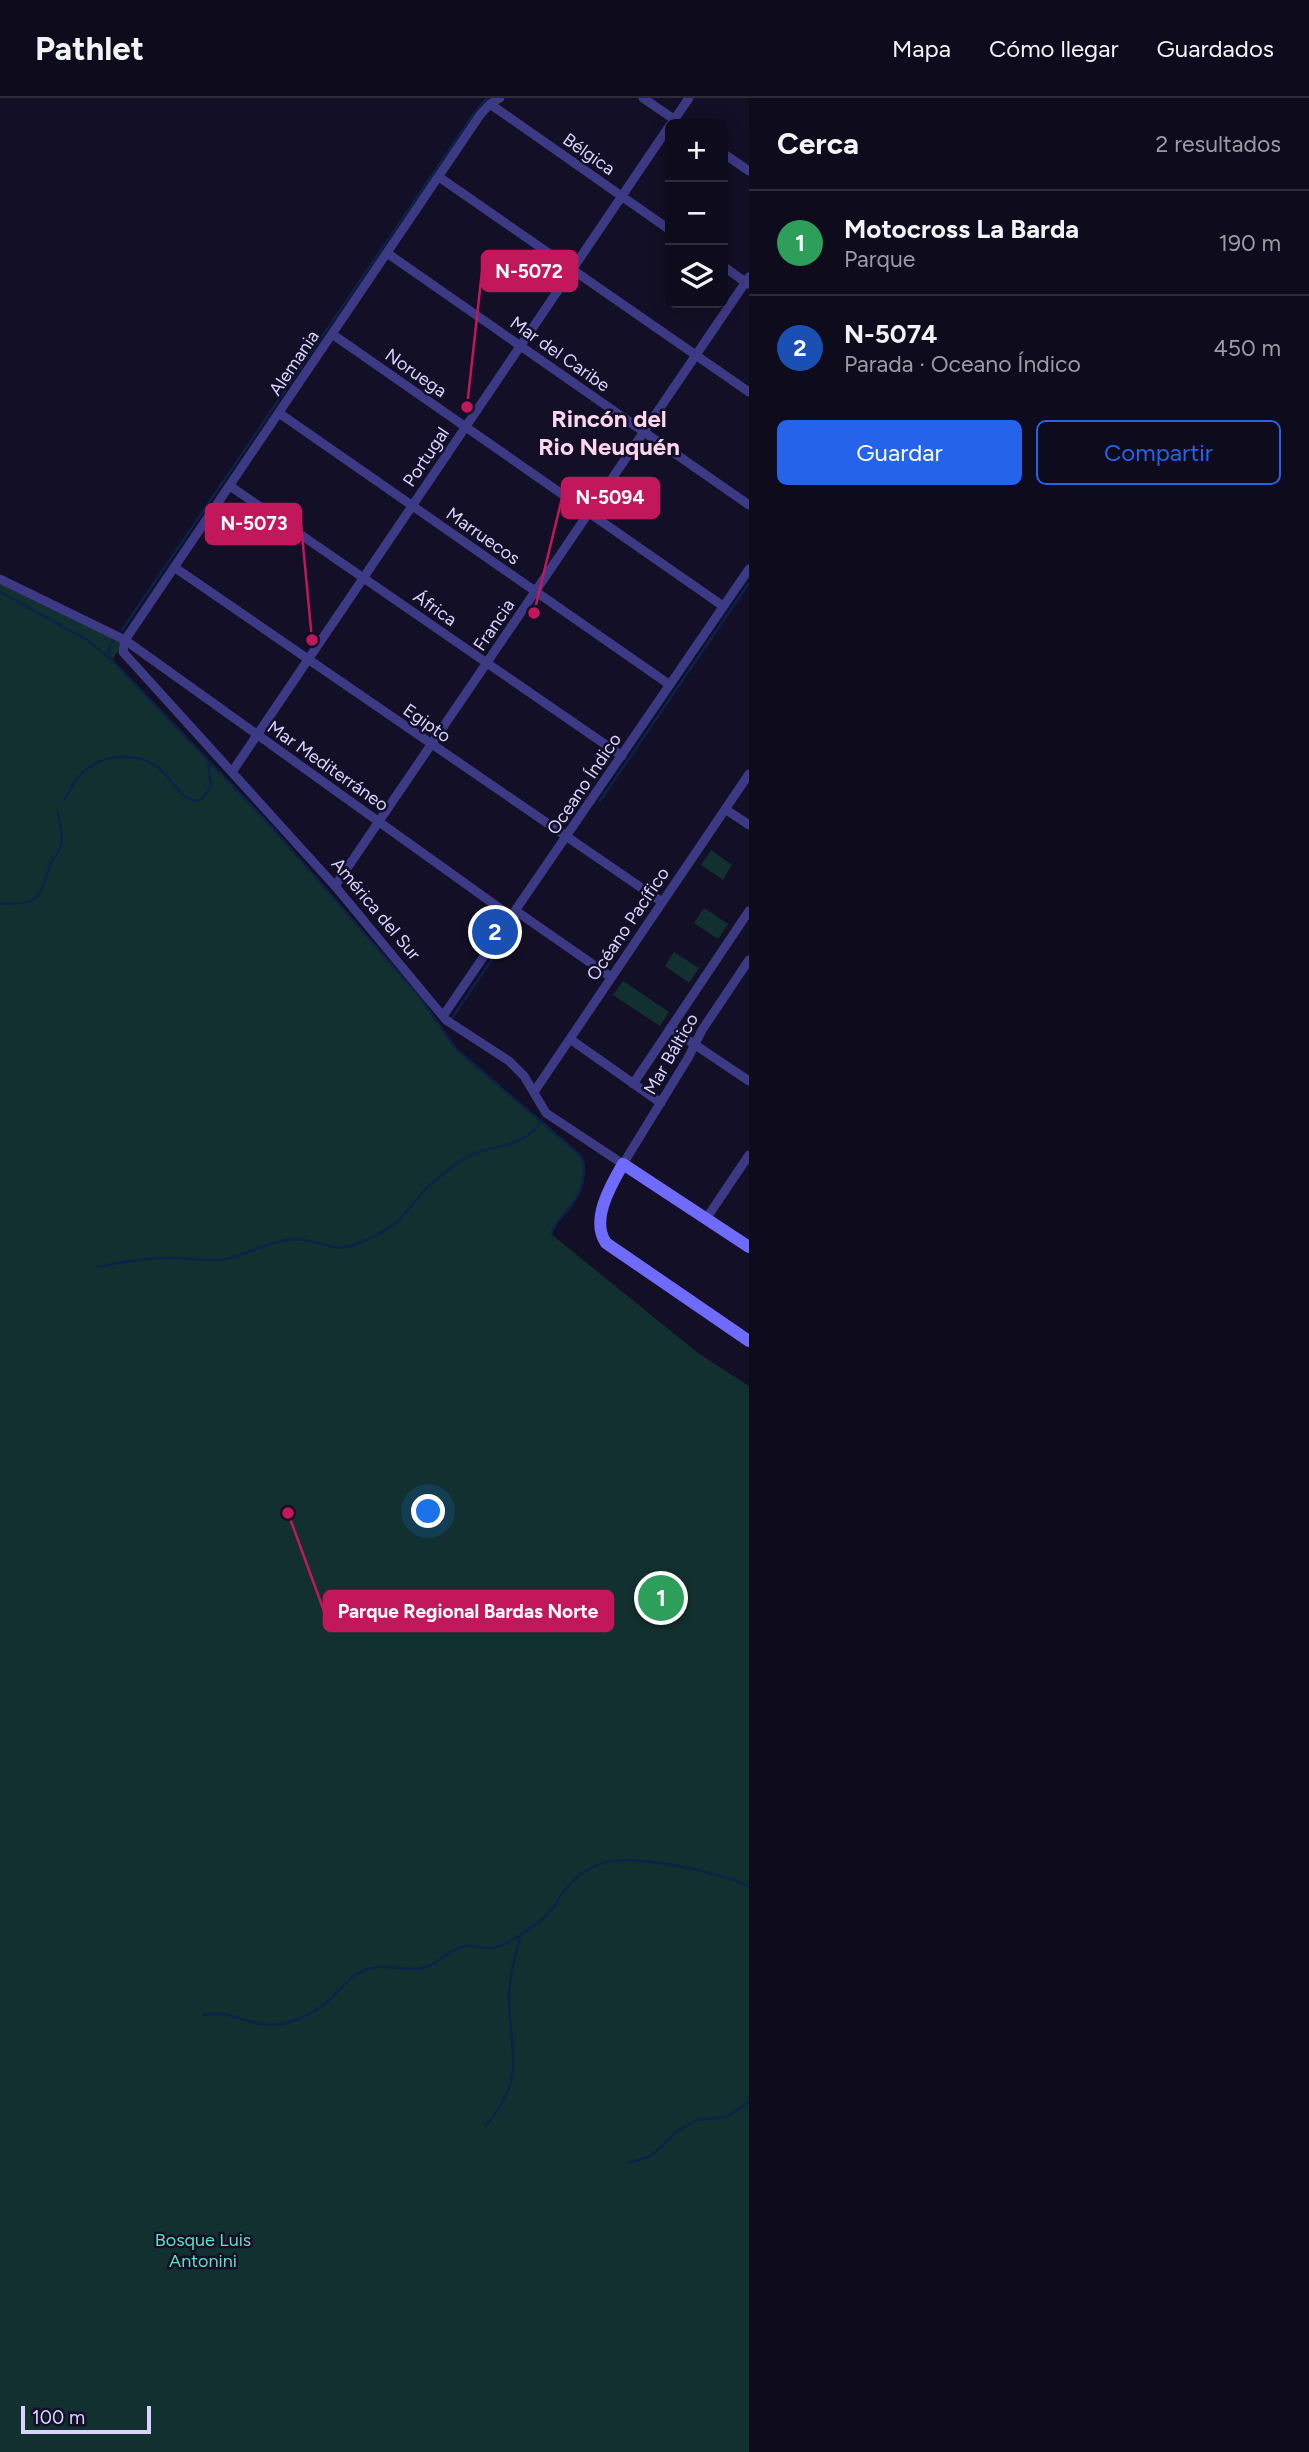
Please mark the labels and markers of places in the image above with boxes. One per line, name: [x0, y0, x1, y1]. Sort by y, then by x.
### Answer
callout: N-5072: [482, 251, 577, 291]
callout: N-5094: [562, 478, 659, 518]
callout: N-5073: [206, 504, 301, 544]
pin: 2: [472, 906, 518, 958]
pin: 1: [638, 1572, 684, 1624]
callout: Parque Regional Bardas Norte: [324, 1591, 613, 1631]

